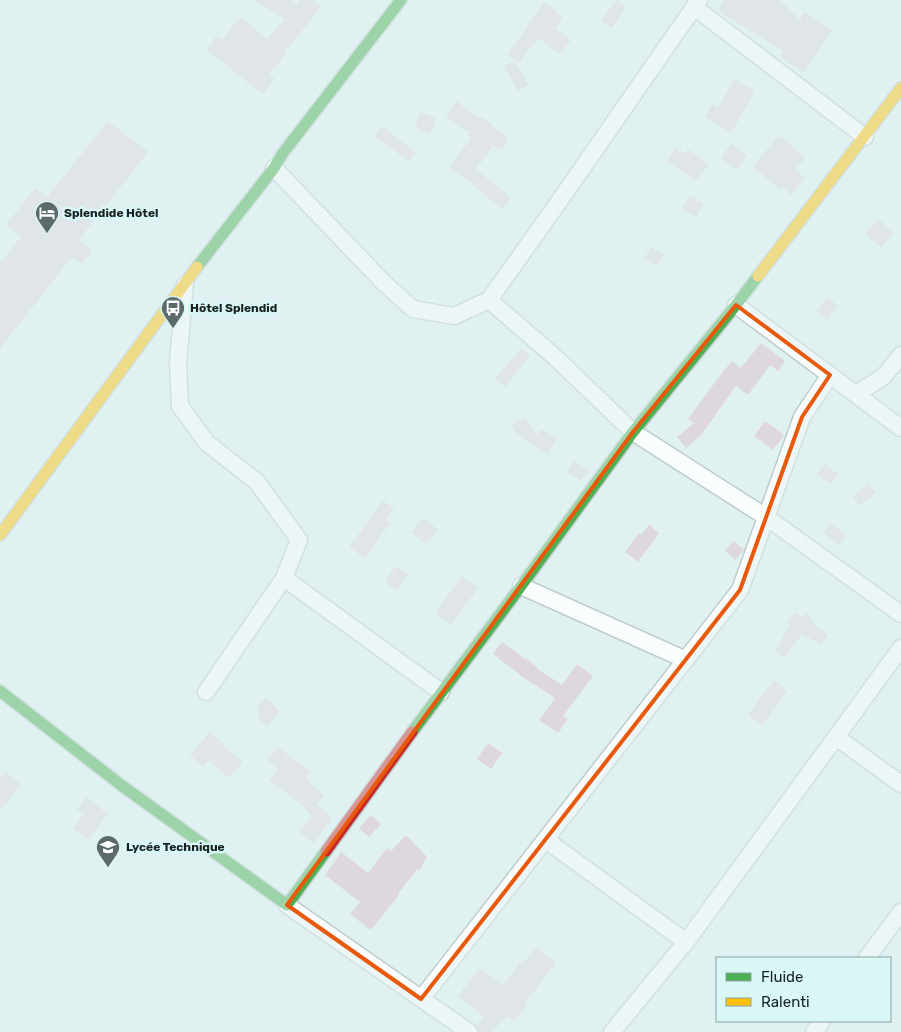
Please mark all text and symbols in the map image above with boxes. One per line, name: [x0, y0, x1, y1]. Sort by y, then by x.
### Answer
hotel icon: Splendide Hôtel: [34, 200, 60, 234]
place label: Splendide Hôtel: [64, 206, 158, 220]
bus stop icon: Hôtel Splendid: [160, 295, 186, 329]
place label: Hôtel Splendid: [190, 301, 277, 315]
school or university icon: Lycée Technique: [95, 834, 121, 868]
place label: Lycée Technique: [126, 840, 225, 854]
legend: [716, 957, 891, 1022]
text: Fluide: [761, 968, 803, 986]
text: Ralenti: [761, 993, 810, 1011]

